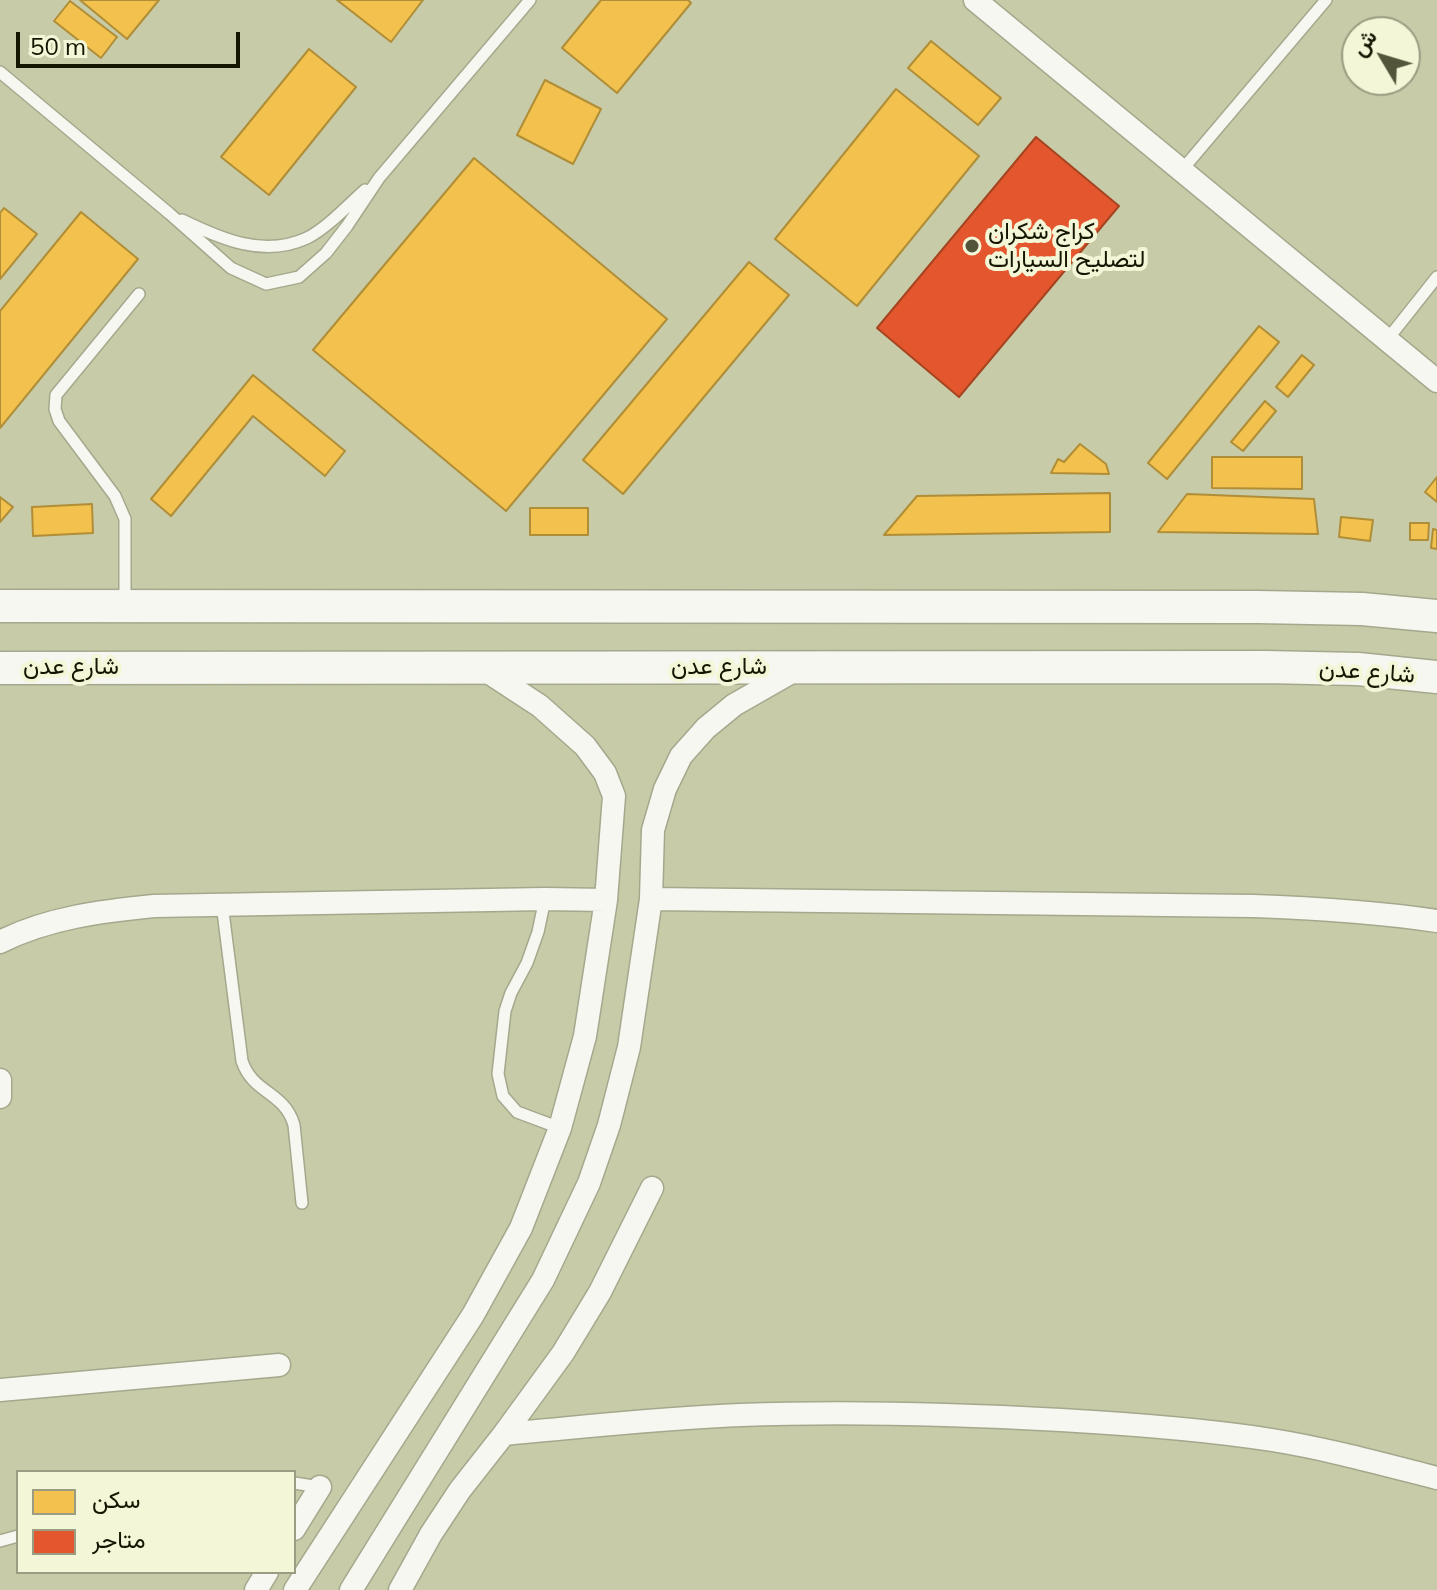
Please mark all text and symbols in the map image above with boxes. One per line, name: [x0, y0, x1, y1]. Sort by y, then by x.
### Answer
scale bar: [20, 16, 244, 66]
north arrow: [1341, 16, 1421, 96]
text: ش: [1344, 23, 1383, 61]
text: 50 m: [30, 31, 86, 61]
place label: كراج شكران لتصليح السيارات: [988, 218, 1145, 274]
marker: كراج شكران لتصليح السيارات: [963, 237, 981, 255]
street label: شارع عدن: [23, 653, 119, 681]
street label: شارع عدن: [671, 653, 767, 681]
street label: شارع عدن: [1318, 654, 1416, 690]
legend: [16, 1470, 296, 1574]
text: سكن: [92, 1484, 141, 1514]
text: متاجر: [92, 1524, 146, 1554]

